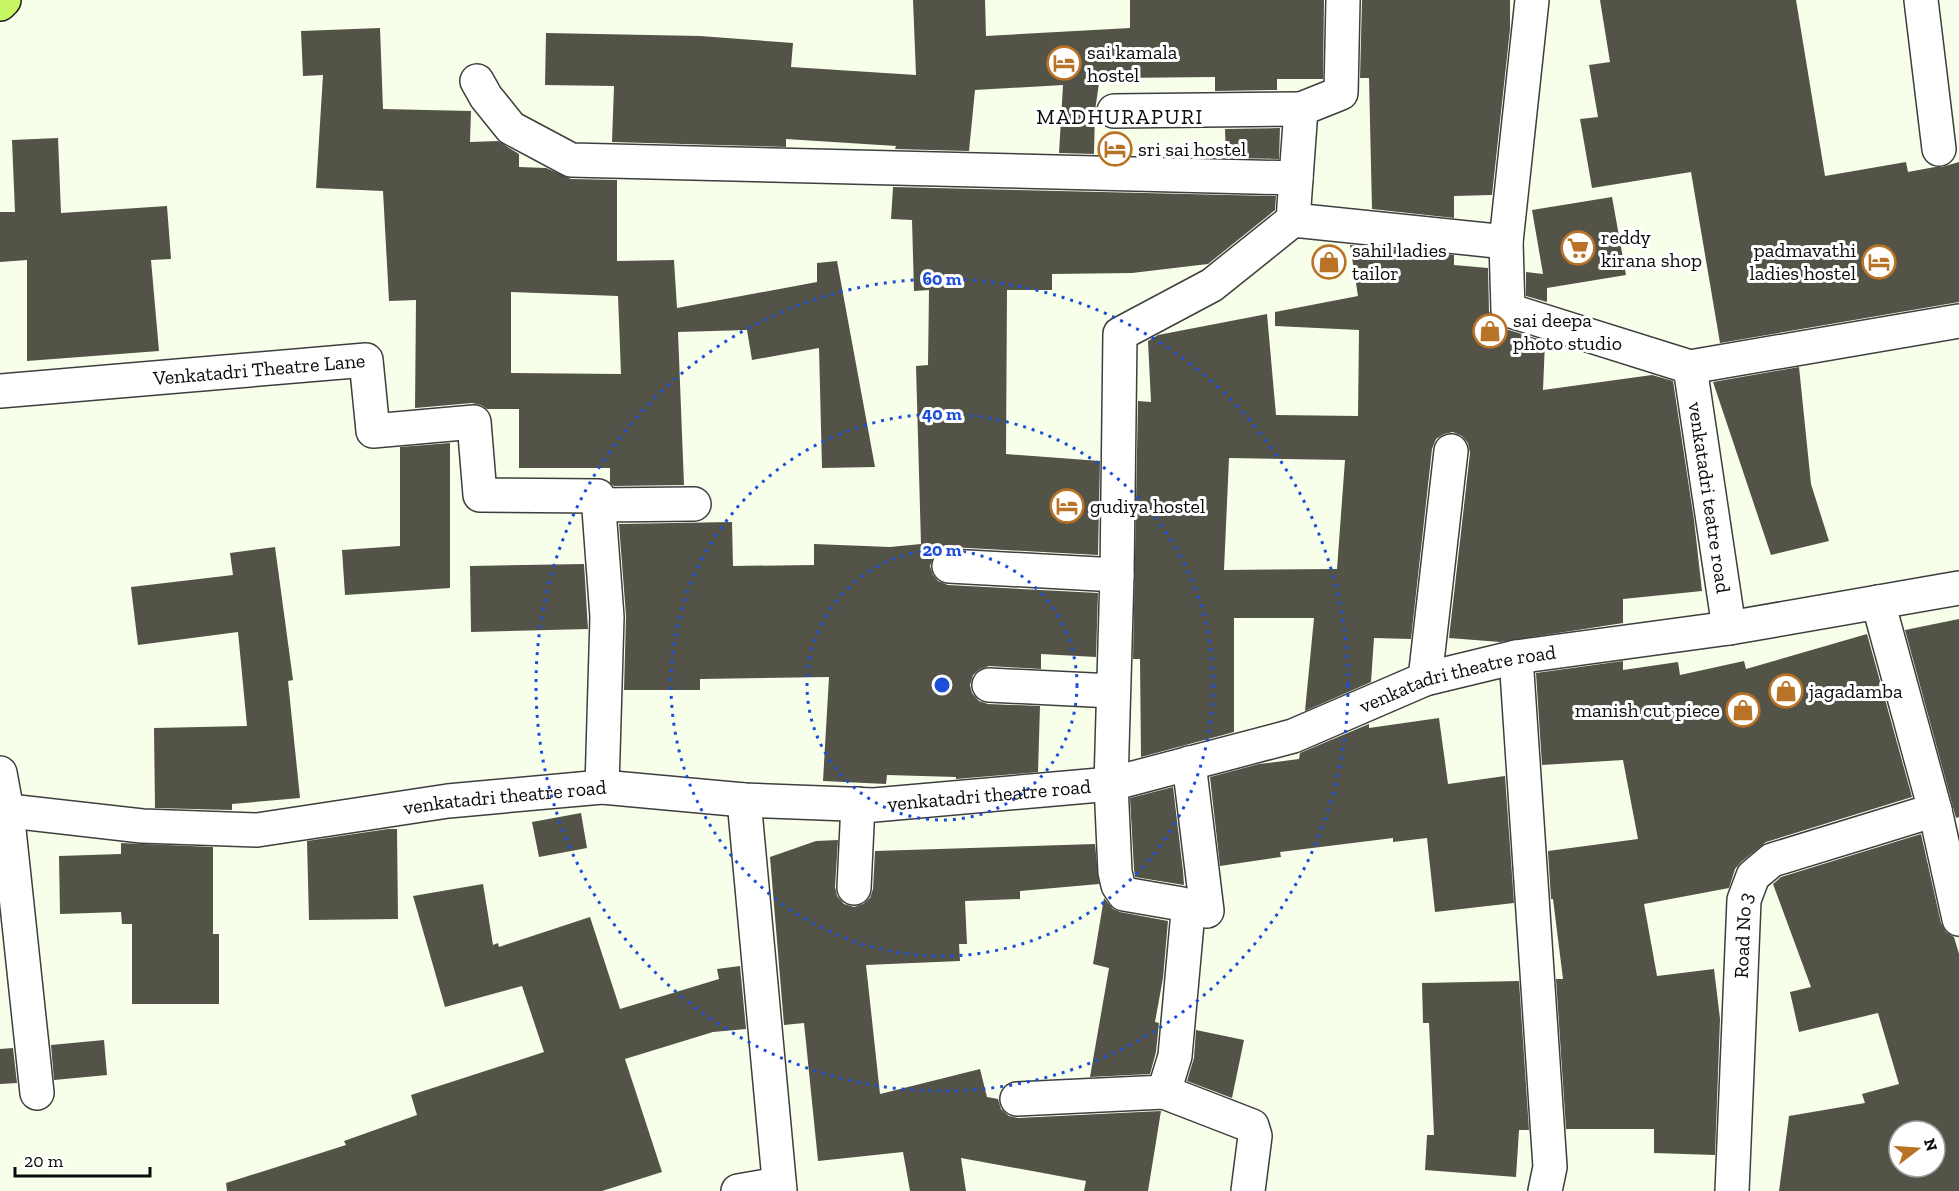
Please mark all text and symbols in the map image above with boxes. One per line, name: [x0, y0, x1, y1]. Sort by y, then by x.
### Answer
place label: sai kamala hostel: [1087, 40, 1178, 87]
hotel icon: sai kamala hostel: [1046, 45, 1082, 81]
district label: MADHURAPURI: [1036, 104, 1204, 129]
hotel icon: sri sai hostel: [1097, 131, 1133, 167]
place label: sri sai hostel: [1138, 137, 1246, 161]
place label: reddy kirana shop: [1601, 225, 1702, 272]
supermarket icon: reddy kirana shop: [1560, 230, 1596, 266]
place label: sahil ladies tailor: [1352, 238, 1447, 285]
place label: padmavathi ladies hostel: [1749, 238, 1856, 285]
shop icon: sahil ladies tailor: [1311, 244, 1347, 280]
hotel icon: padmavathi ladies hostel: [1861, 244, 1897, 280]
text: 60 m: [922, 268, 962, 290]
place label: sai deepa photo studio: [1513, 308, 1622, 355]
shop icon: sai deepa photo studio: [1472, 313, 1508, 349]
street label: Venkatadri Theatre Lane: [151, 348, 366, 390]
street label: venkatadri teatre road: [1683, 400, 1736, 595]
text: 40 m: [922, 403, 962, 425]
hotel icon: gudiya hostel: [1049, 488, 1085, 524]
place label: gudiya hostel: [1090, 494, 1205, 518]
text: 20 m: [922, 539, 962, 561]
street label: venkatadri theatre road: [1355, 640, 1557, 718]
shop icon: jagadamba: [1768, 673, 1804, 709]
centre of rings: [932, 675, 952, 695]
place label: jagadamba: [1808, 679, 1903, 703]
shop icon: manish cut piece: [1725, 692, 1761, 728]
place label: manish cut piece: [1575, 698, 1720, 722]
street label: venkatadri theatre road: [886, 774, 1092, 816]
street label: venkatadri theatre road: [401, 775, 607, 820]
street label: Road No 3: [1729, 888, 1758, 979]
north arrow: [1887, 1119, 1947, 1179]
text: N: [1920, 1136, 1942, 1153]
scale bar: [15, 1140, 150, 1178]
text: 20 m: [24, 1150, 64, 1172]

